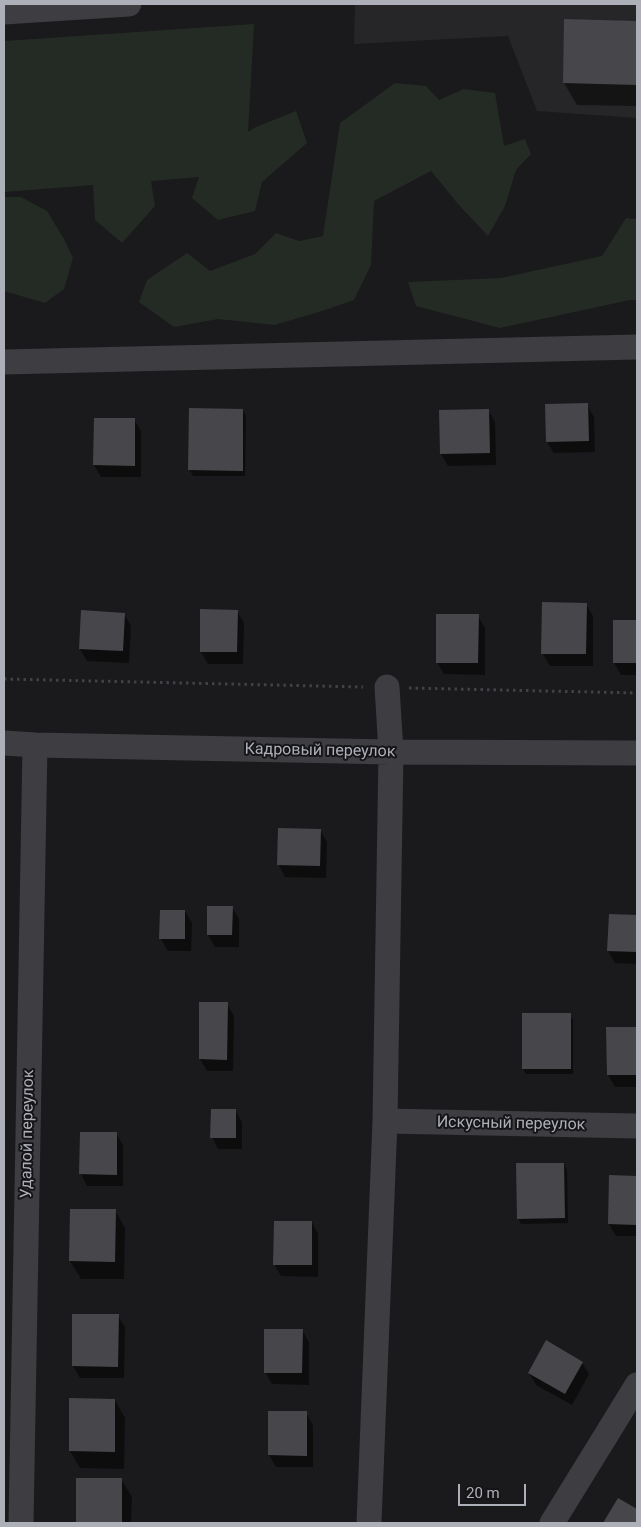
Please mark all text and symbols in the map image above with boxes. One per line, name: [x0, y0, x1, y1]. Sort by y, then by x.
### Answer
street label: Кадровый переулок: [244, 740, 396, 762]
street label: Удалой переулок: [17, 1069, 39, 1199]
street label: Искусный переулок: [437, 1113, 585, 1135]
scale bar: [461, 1474, 528, 1506]
text: 20 m: [466, 1484, 500, 1502]

